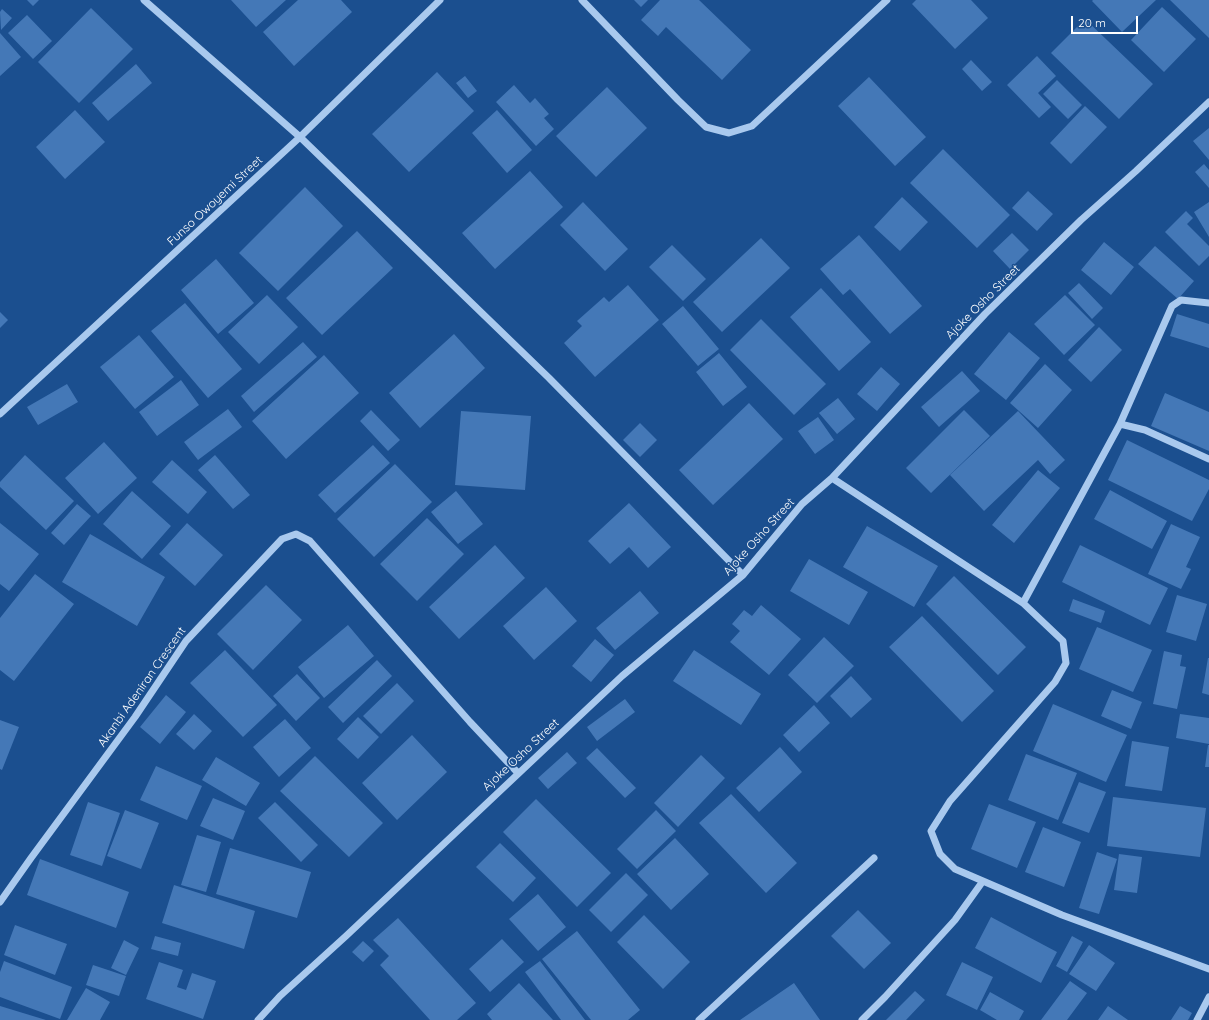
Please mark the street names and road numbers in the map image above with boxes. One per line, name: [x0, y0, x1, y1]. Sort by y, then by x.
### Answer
street label: Funso Owoyemi Street: [164, 153, 266, 249]
street label: Ajoke Osho Street: [943, 262, 1023, 342]
street label: Ajoke Osho Street: [720, 495, 798, 579]
street label: Akanbi Adeniran Crescent: [95, 624, 189, 750]
street label: Ajoke Osho Street: [480, 716, 562, 794]

